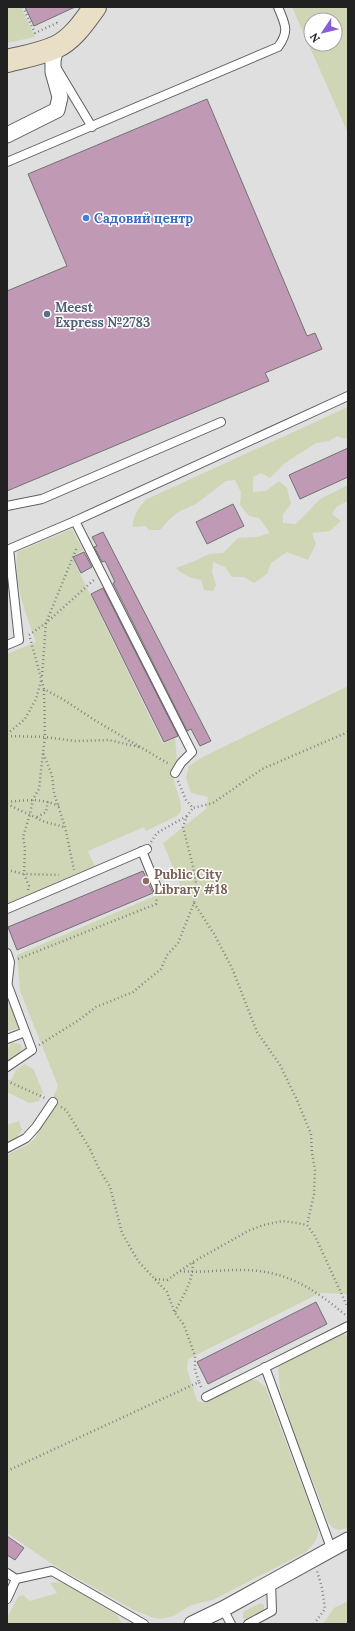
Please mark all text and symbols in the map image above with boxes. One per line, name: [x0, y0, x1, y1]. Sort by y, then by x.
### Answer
north arrow: [303, 12, 343, 52]
text: N: [306, 30, 323, 45]
place label: Садовий центр: [94, 210, 193, 227]
marker: Садовий центр: [81, 213, 91, 223]
place label: Meest Express №2783: [55, 299, 150, 331]
marker: Meest Express №2783: [42, 309, 52, 319]
place label: Public City Library #18: [154, 866, 228, 898]
marker: Public City Library #18: [141, 876, 151, 886]

